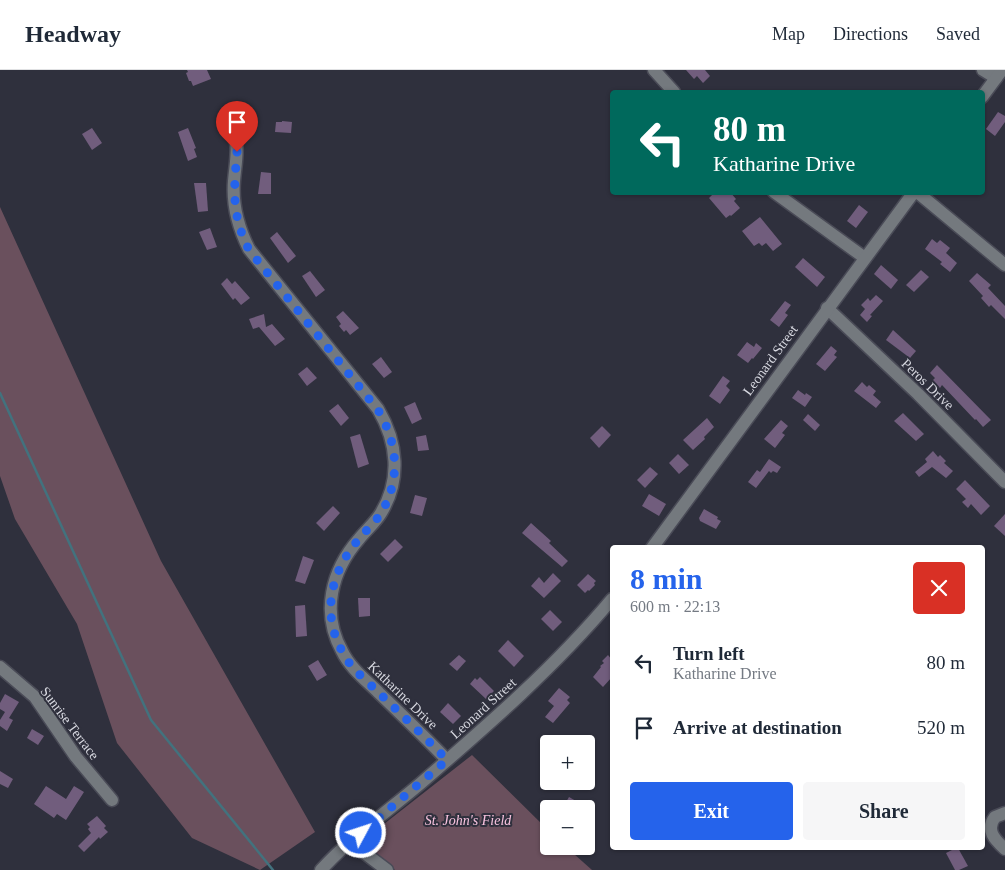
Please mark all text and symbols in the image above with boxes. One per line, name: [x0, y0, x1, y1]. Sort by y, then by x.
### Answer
text: Headway: [25, 21, 121, 47]
text: Map: [772, 24, 805, 44]
text: Directions: [833, 24, 908, 44]
text: Saved: [936, 24, 980, 44]
pin: [216, 101, 258, 152]
icon: arrive: [223, 108, 251, 136]
icon: left: [630, 110, 695, 175]
text: 80 m: [713, 110, 786, 149]
text: Katharine Drive: [713, 151, 855, 176]
street label: Leonard Street: [740, 322, 801, 398]
street label: Peros Drive: [899, 356, 957, 413]
text: 8 min: [630, 562, 703, 595]
button: close: [913, 562, 965, 614]
text: 600 m · 22:13: [630, 598, 720, 615]
text: Turn left: [673, 643, 745, 664]
icon: left: [630, 649, 658, 677]
text: 80 m: [926, 652, 965, 673]
street label: Katharine Drive: [365, 659, 440, 732]
text: Katharine Drive: [673, 665, 777, 682]
street label: Leonard Street: [448, 675, 519, 742]
street label: Sunrise Terrace: [37, 684, 102, 763]
icon: arrive: [630, 714, 658, 742]
text: Arrive at destination: [673, 717, 842, 738]
text: 520 m: [917, 717, 965, 738]
map controls: [540, 735, 595, 855]
button: +: [540, 735, 595, 790]
button: Exit: [630, 782, 793, 840]
button: Share: [803, 782, 965, 840]
button: −: [540, 800, 595, 855]
position arrow: [334, 806, 386, 858]
park label: St. John's Field: [425, 813, 512, 828]

